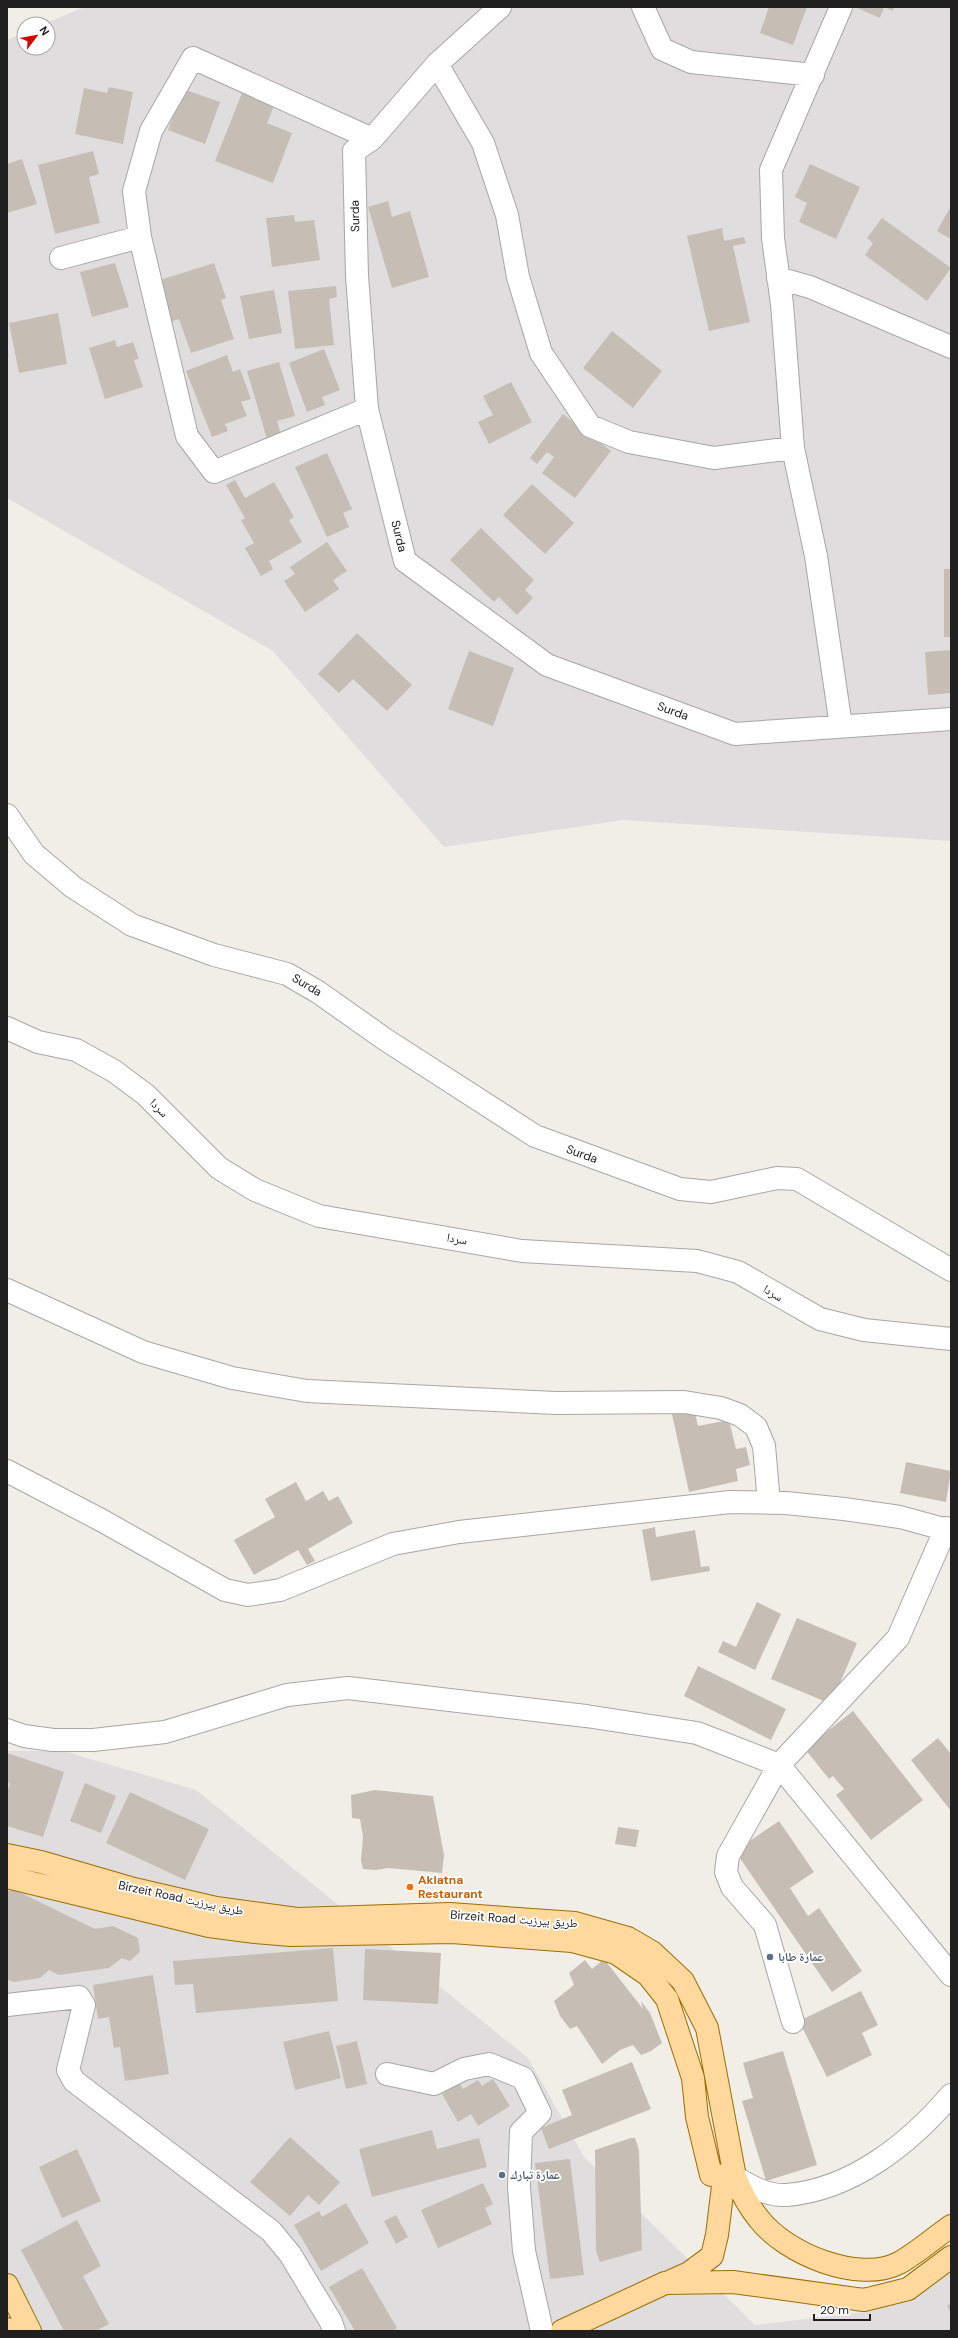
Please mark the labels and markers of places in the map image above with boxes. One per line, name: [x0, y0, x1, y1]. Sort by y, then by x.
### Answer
place label: Aklatna Restaurant: [418, 1872, 483, 1902]
marker: Aklatna Restaurant: [405, 1882, 415, 1892]
place label: عمارة طابا: [778, 1949, 824, 1965]
marker: عمارة طابا: [765, 1952, 775, 1962]
place label: عمارة تبارك: [510, 2167, 560, 2183]
marker: عمارة تبارك: [497, 2170, 507, 2180]

